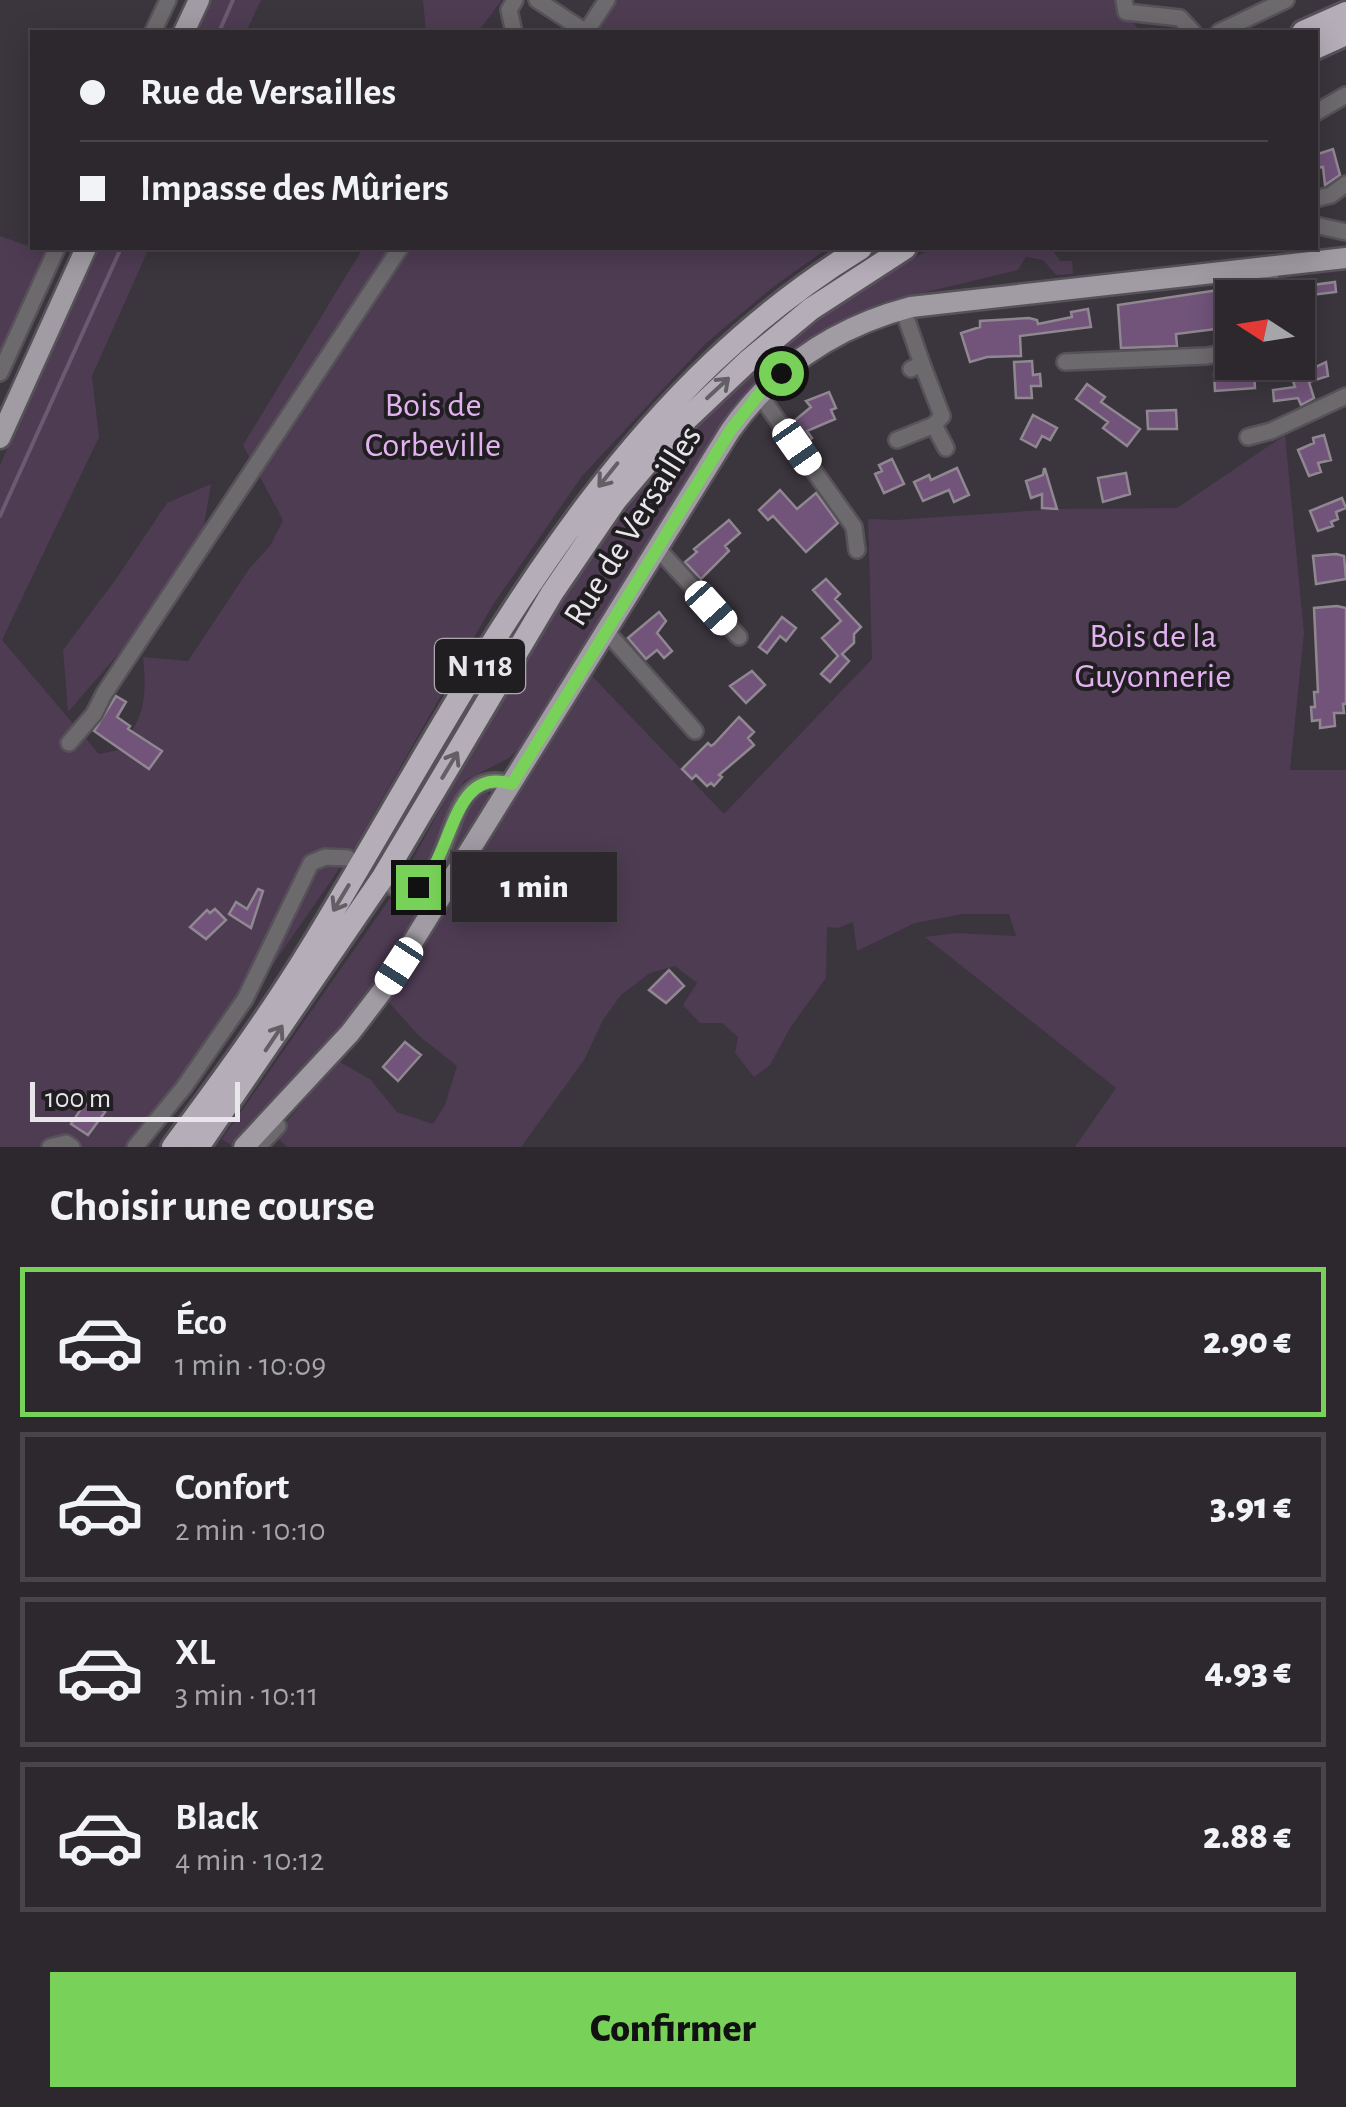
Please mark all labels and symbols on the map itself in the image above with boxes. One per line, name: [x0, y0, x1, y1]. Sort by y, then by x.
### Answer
north arrow: [1215, 280, 1315, 380]
route start: [759, 351, 804, 396]
one-way arrow: [705, 377, 730, 400]
park label: Bois de Corbeville: [365, 388, 501, 463]
car: [768, 414, 826, 480]
street label: Rue de Versailles: [558, 420, 708, 632]
one-way arrow: [597, 462, 619, 488]
car: [680, 576, 742, 640]
park label: Bois de la Guyonnerie: [1075, 619, 1231, 694]
road number: N 118: [435, 639, 525, 693]
one-way arrow: [440, 751, 460, 780]
callout: 1 min: [453, 852, 618, 922]
route end: [396, 865, 441, 910]
one-way arrow: [331, 883, 351, 911]
car: [370, 933, 428, 999]
one-way arrow: [263, 1025, 284, 1053]
scale bar: [30, 1077, 240, 1122]

